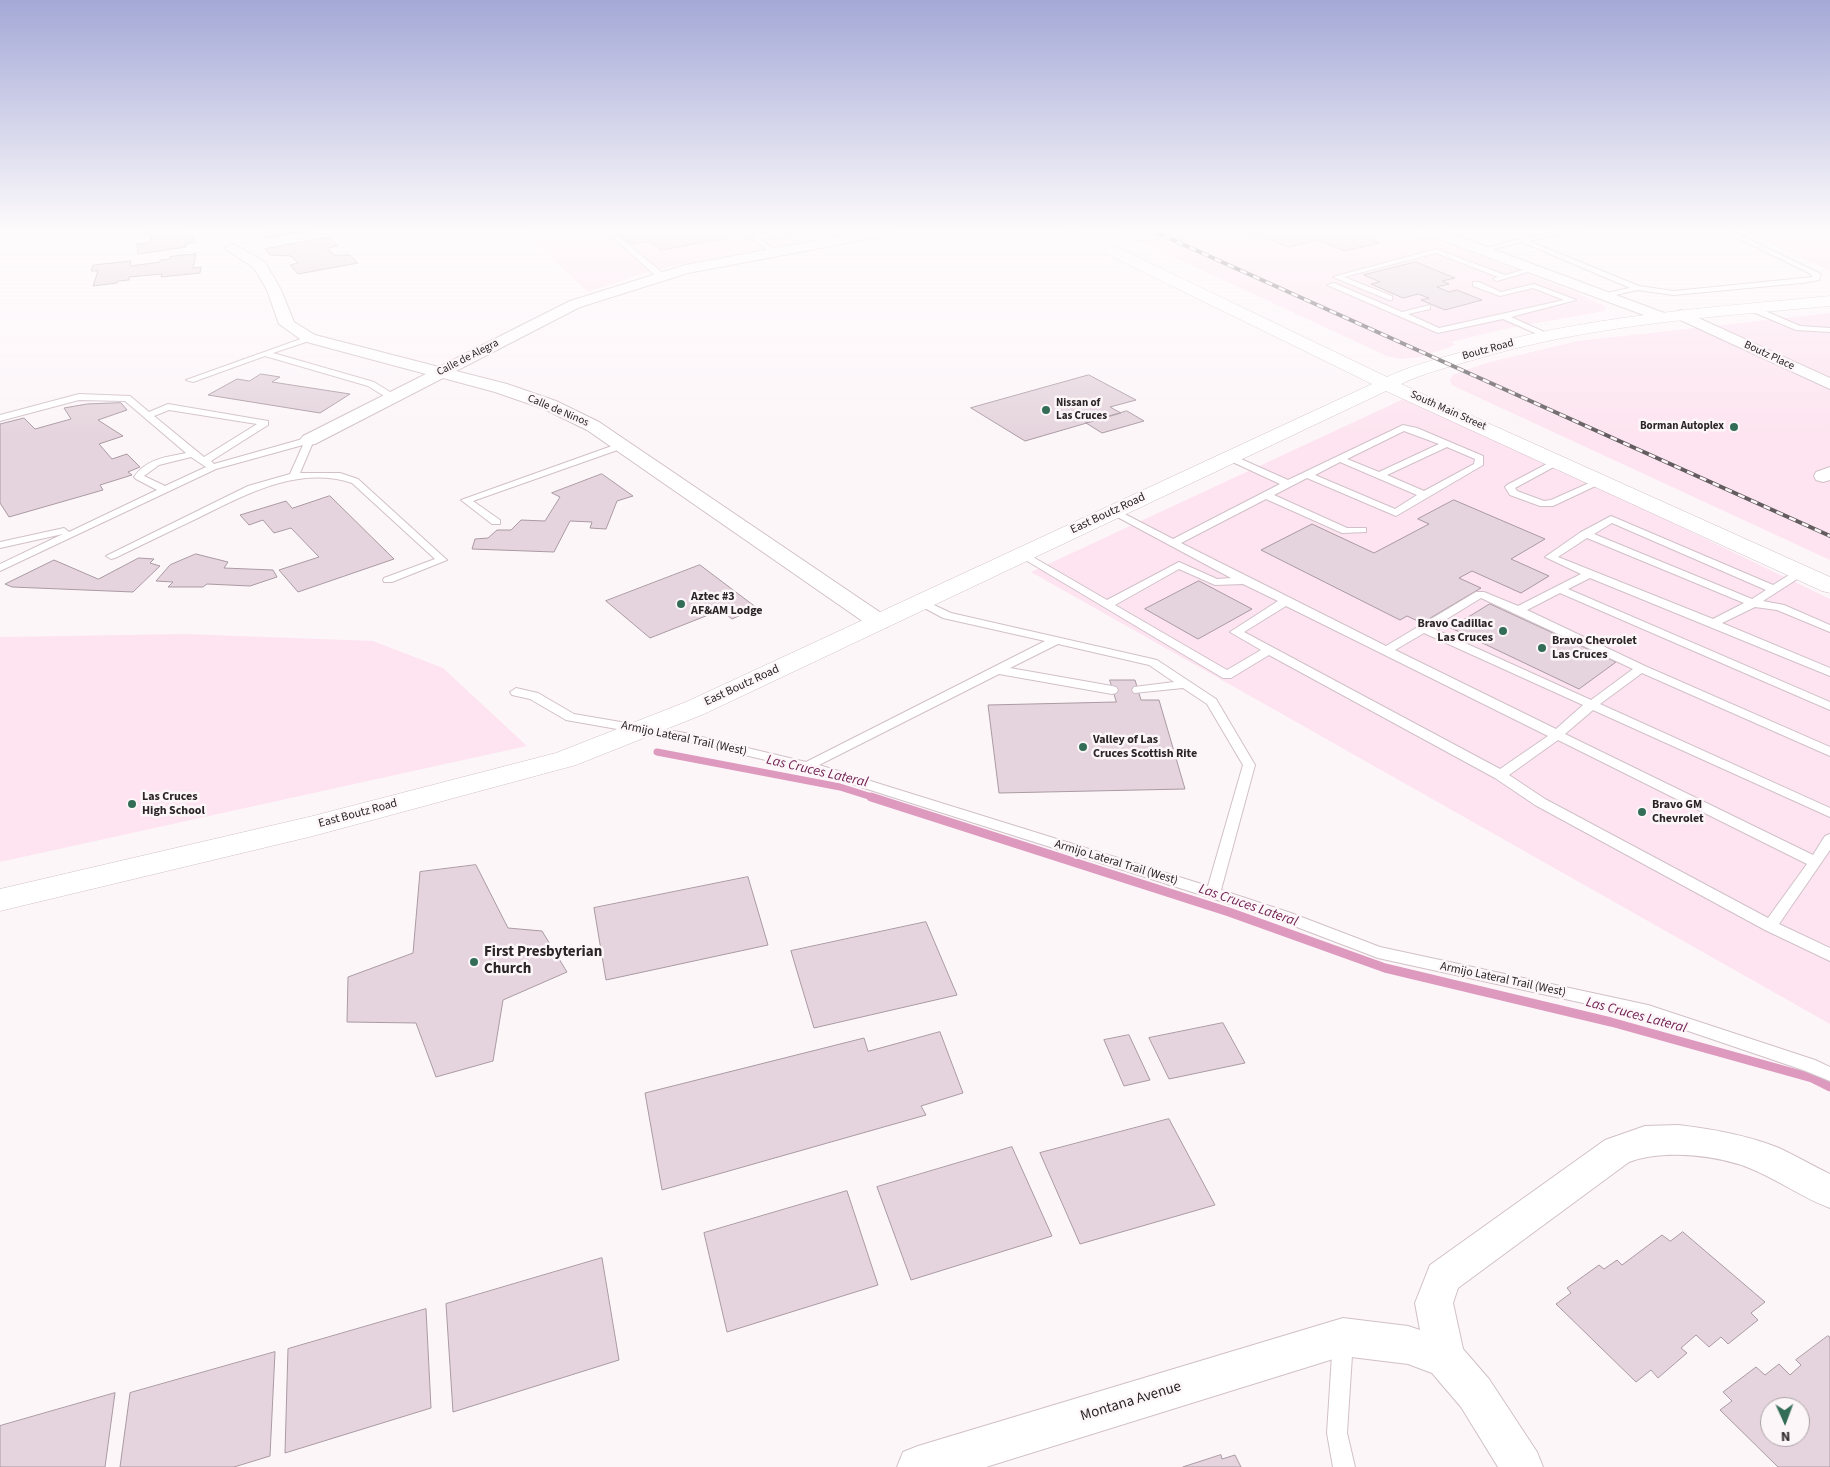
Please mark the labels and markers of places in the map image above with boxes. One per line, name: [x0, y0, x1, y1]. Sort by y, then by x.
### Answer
place label: Nissan of Las Cruces: [1056, 397, 1107, 423]
marker: Nissan of Las Cruces: [1040, 404, 1052, 416]
place label: Borman Autoplex: [1640, 420, 1724, 434]
marker: Borman Autoplex: [1728, 421, 1740, 433]
place label: Aztec #3 AF&AM Lodge: [691, 590, 763, 618]
marker: Aztec #3 AF&AM Lodge: [675, 598, 687, 610]
place label: Bravo Cadillac Las Cruces: [1417, 617, 1493, 645]
marker: Bravo Cadillac Las Cruces: [1497, 625, 1509, 637]
place label: Bravo Chevrolet Las Cruces: [1552, 634, 1637, 662]
marker: Bravo Chevrolet Las Cruces: [1536, 642, 1548, 654]
place label: Valley of Las Cruces Scottish Rite: [1093, 733, 1197, 761]
marker: Valley of Las Cruces Scottish Rite: [1077, 741, 1089, 753]
place label: Las Cruces High School: [142, 790, 205, 818]
marker: Las Cruces High School: [126, 798, 138, 810]
place label: Bravo GM Chevrolet: [1652, 798, 1704, 826]
marker: Bravo GM Chevrolet: [1636, 806, 1648, 818]
place label: First Presbyterian Church: [484, 944, 602, 979]
marker: First Presbyterian Church: [468, 956, 480, 968]

